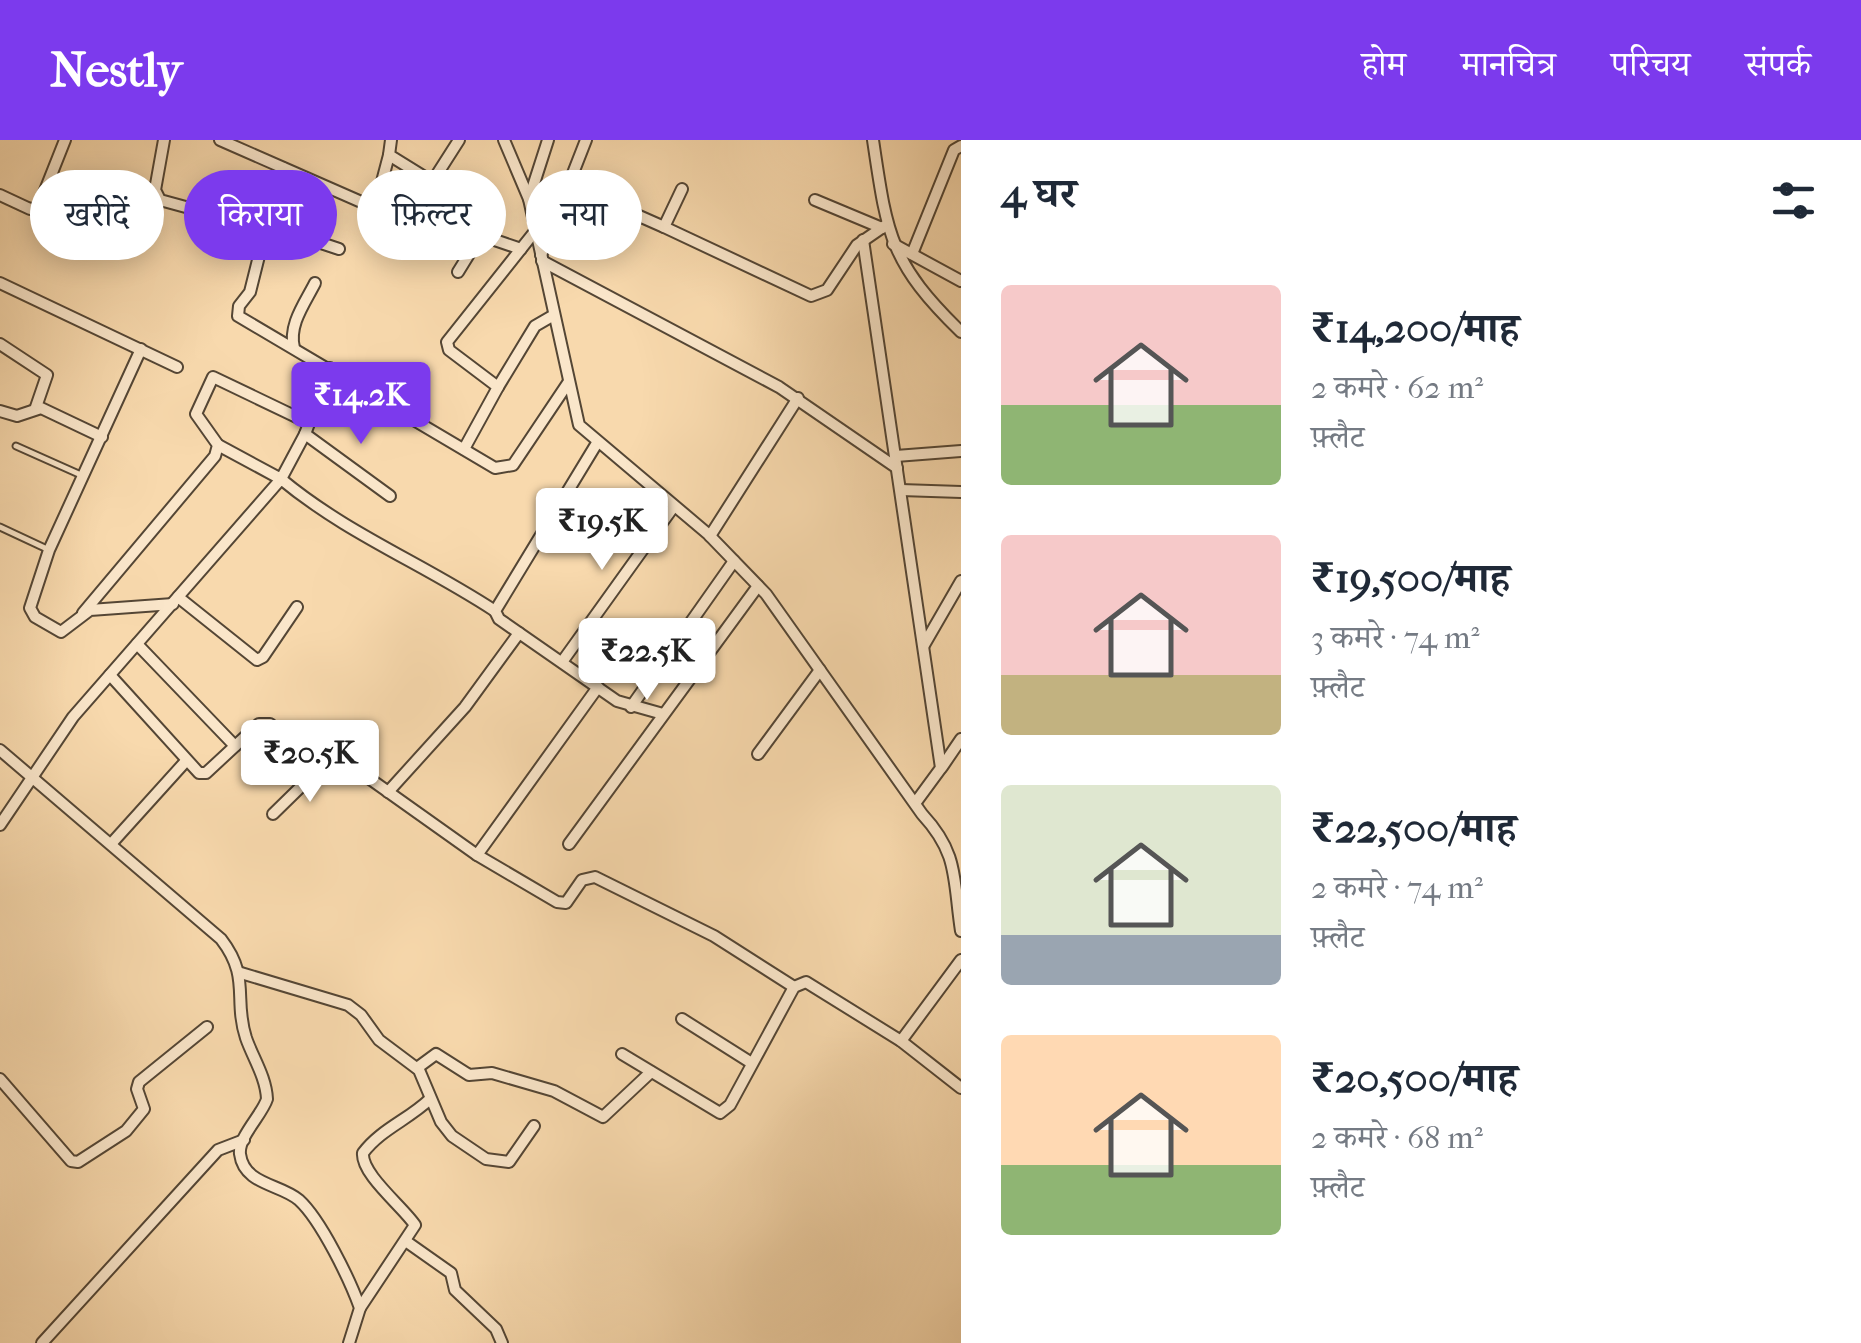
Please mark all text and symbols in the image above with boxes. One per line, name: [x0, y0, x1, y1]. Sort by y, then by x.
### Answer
text: Nestly: [50, 42, 182, 98]
text: होम: [1361, 44, 1406, 85]
text: मानचित्र: [1461, 44, 1556, 85]
text: परिचय: [1611, 44, 1690, 85]
text: संपर्क: [1745, 44, 1811, 85]
text: 4 घर: [1001, 169, 1077, 218]
chip: खरीदें: [30, 170, 164, 260]
chip: किराया: [184, 170, 337, 260]
chip: फ़िल्टर: [357, 170, 506, 260]
chip: नया: [526, 170, 642, 260]
icon: filters: [1766, 173, 1821, 228]
text: ₹14,200/माह: [1311, 304, 1519, 353]
icon: home: [1081, 325, 1201, 445]
pin: ₹14.2K: [280, 362, 442, 447]
text: 2 कमरे · 62 m²: [1311, 369, 1483, 406]
text: ₹14.2K: [313, 376, 409, 413]
text: फ़्लैट: [1311, 419, 1364, 456]
pin: ₹19.5K: [521, 488, 683, 573]
text: ₹19.5K: [558, 502, 646, 539]
text: ₹19,500/माह: [1311, 554, 1510, 603]
icon: home: [1081, 575, 1201, 695]
pin: ₹22.5K: [566, 618, 728, 703]
text: 3 कमरे · 74 m²: [1311, 619, 1480, 656]
text: ₹22.5K: [601, 632, 693, 669]
text: फ़्लैट: [1311, 669, 1364, 706]
pin: ₹20.5K: [229, 720, 391, 805]
text: ₹20.5K: [263, 734, 357, 771]
text: ₹22,500/माह: [1311, 804, 1516, 853]
icon: home: [1081, 825, 1201, 945]
text: 2 कमरे · 74 m²: [1311, 869, 1483, 906]
text: फ़्लैट: [1311, 919, 1364, 956]
text: ₹20,500/माह: [1311, 1054, 1518, 1103]
icon: home: [1081, 1075, 1201, 1195]
text: 2 कमरे · 68 m²: [1311, 1119, 1483, 1156]
text: फ़्लैट: [1311, 1169, 1364, 1206]

